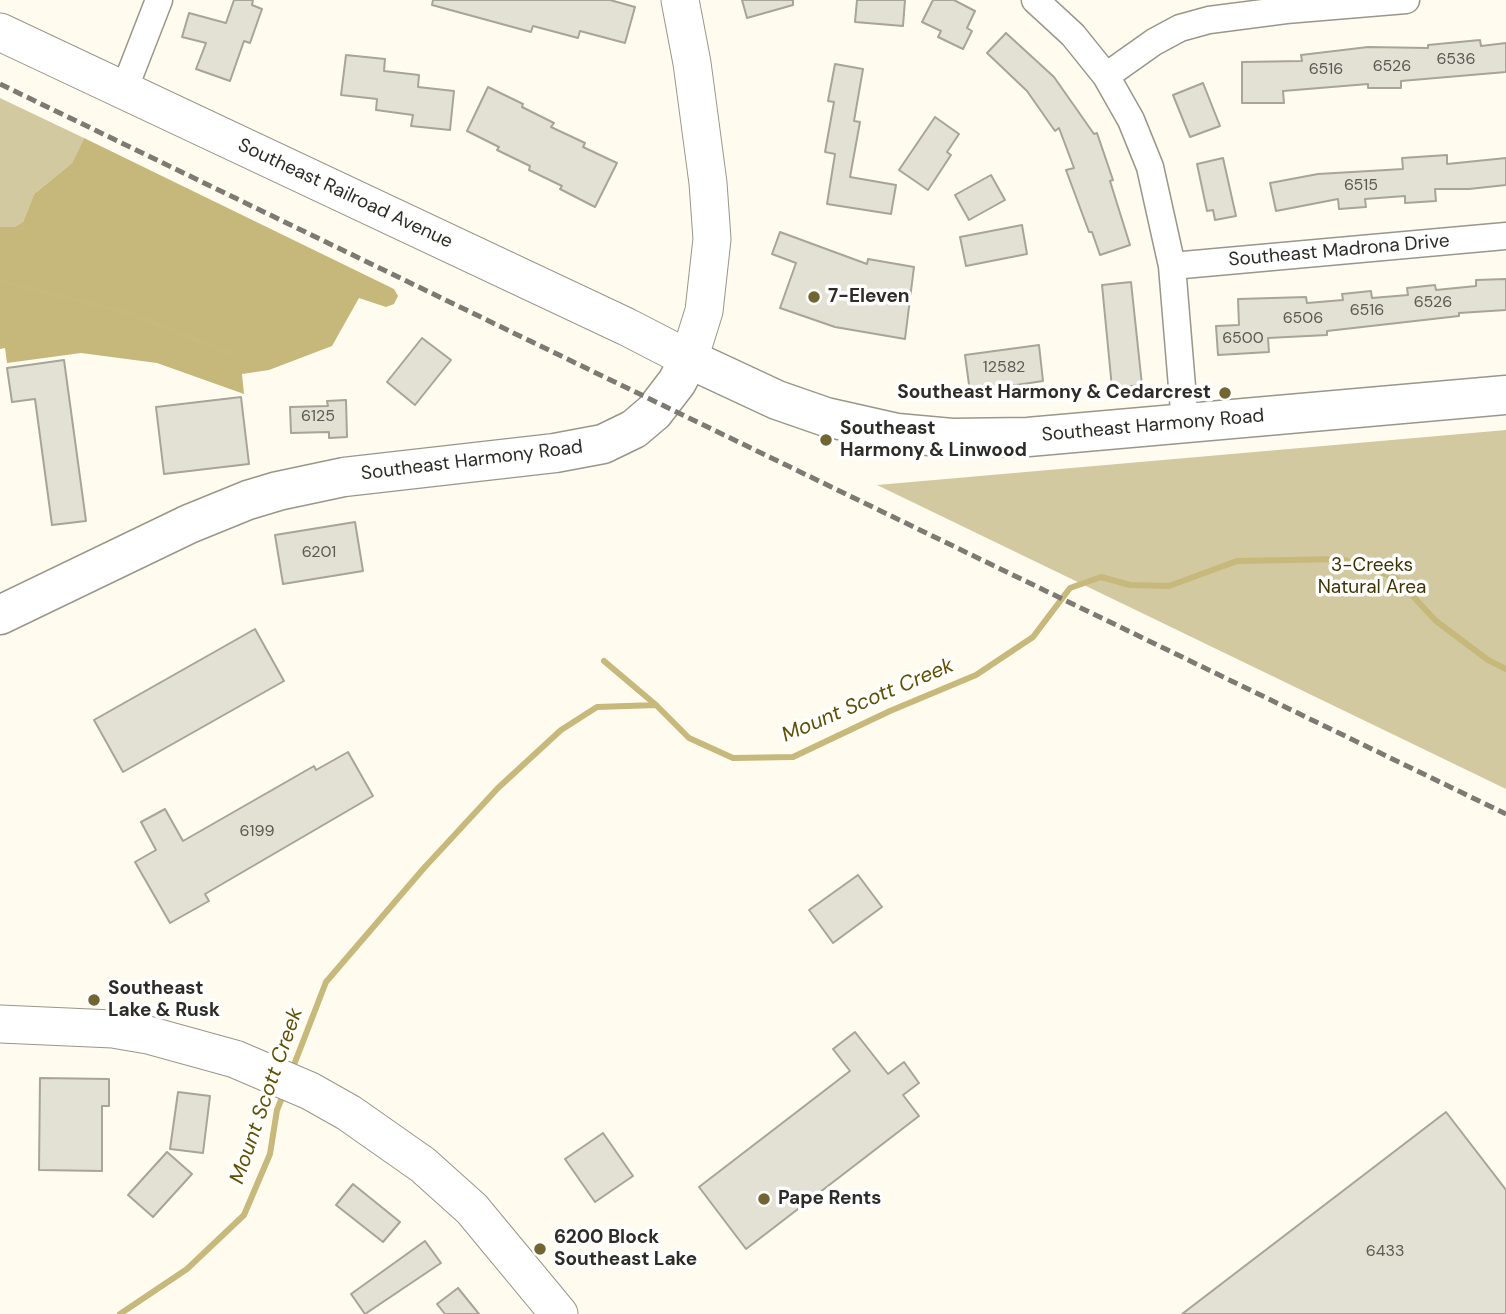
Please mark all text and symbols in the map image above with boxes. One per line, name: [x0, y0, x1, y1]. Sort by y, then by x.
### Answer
house number: 6536: [1437, 50, 1475, 70]
house number: 6526: [1373, 57, 1411, 77]
house number: 6516: [1309, 60, 1343, 80]
street label: Southeast Railroad Avenue: [234, 134, 456, 254]
house number: 6515: [1344, 176, 1378, 196]
street label: Southeast Madrona Drive: [1228, 230, 1450, 272]
place label: 7-Eleven: [828, 286, 910, 308]
marker: 7-Eleven: [806, 289, 822, 305]
house number: 6526: [1414, 293, 1452, 313]
house number: 6516: [1350, 301, 1384, 321]
house number: 6506: [1283, 309, 1323, 329]
house number: 6500: [1222, 329, 1264, 349]
house number: 12582: [983, 358, 1025, 378]
place label: Southeast Harmony & Cedarcrest: [897, 382, 1211, 404]
marker: Southeast Harmony & Cedarcrest: [1217, 385, 1233, 401]
street label: Southeast Harmony Road: [1041, 405, 1265, 447]
house number: 6125: [301, 407, 335, 427]
place label: Southeast Harmony & Linwood: [840, 418, 1027, 462]
marker: Southeast Harmony & Linwood: [818, 432, 834, 448]
street label: Southeast Harmony Road: [360, 436, 584, 486]
house number: 6201: [302, 543, 336, 563]
park label: 3-Creeks Natural Area: [1318, 555, 1426, 599]
water label: Mount Scott Creek: [778, 653, 958, 749]
house number: 6199: [239, 822, 275, 842]
place label: Southeast Lake & Rusk: [108, 978, 220, 1022]
marker: Southeast Lake & Rusk: [86, 992, 102, 1008]
water label: Mount Scott Creek: [225, 1005, 309, 1187]
place label: Pape Rents: [778, 1188, 881, 1210]
marker: Pape Rents: [756, 1191, 772, 1207]
place label: 6200 Block Southeast Lake: [554, 1227, 697, 1271]
marker: 6200 Block Southeast Lake: [532, 1241, 548, 1257]
house number: 6433: [1366, 1242, 1404, 1262]

